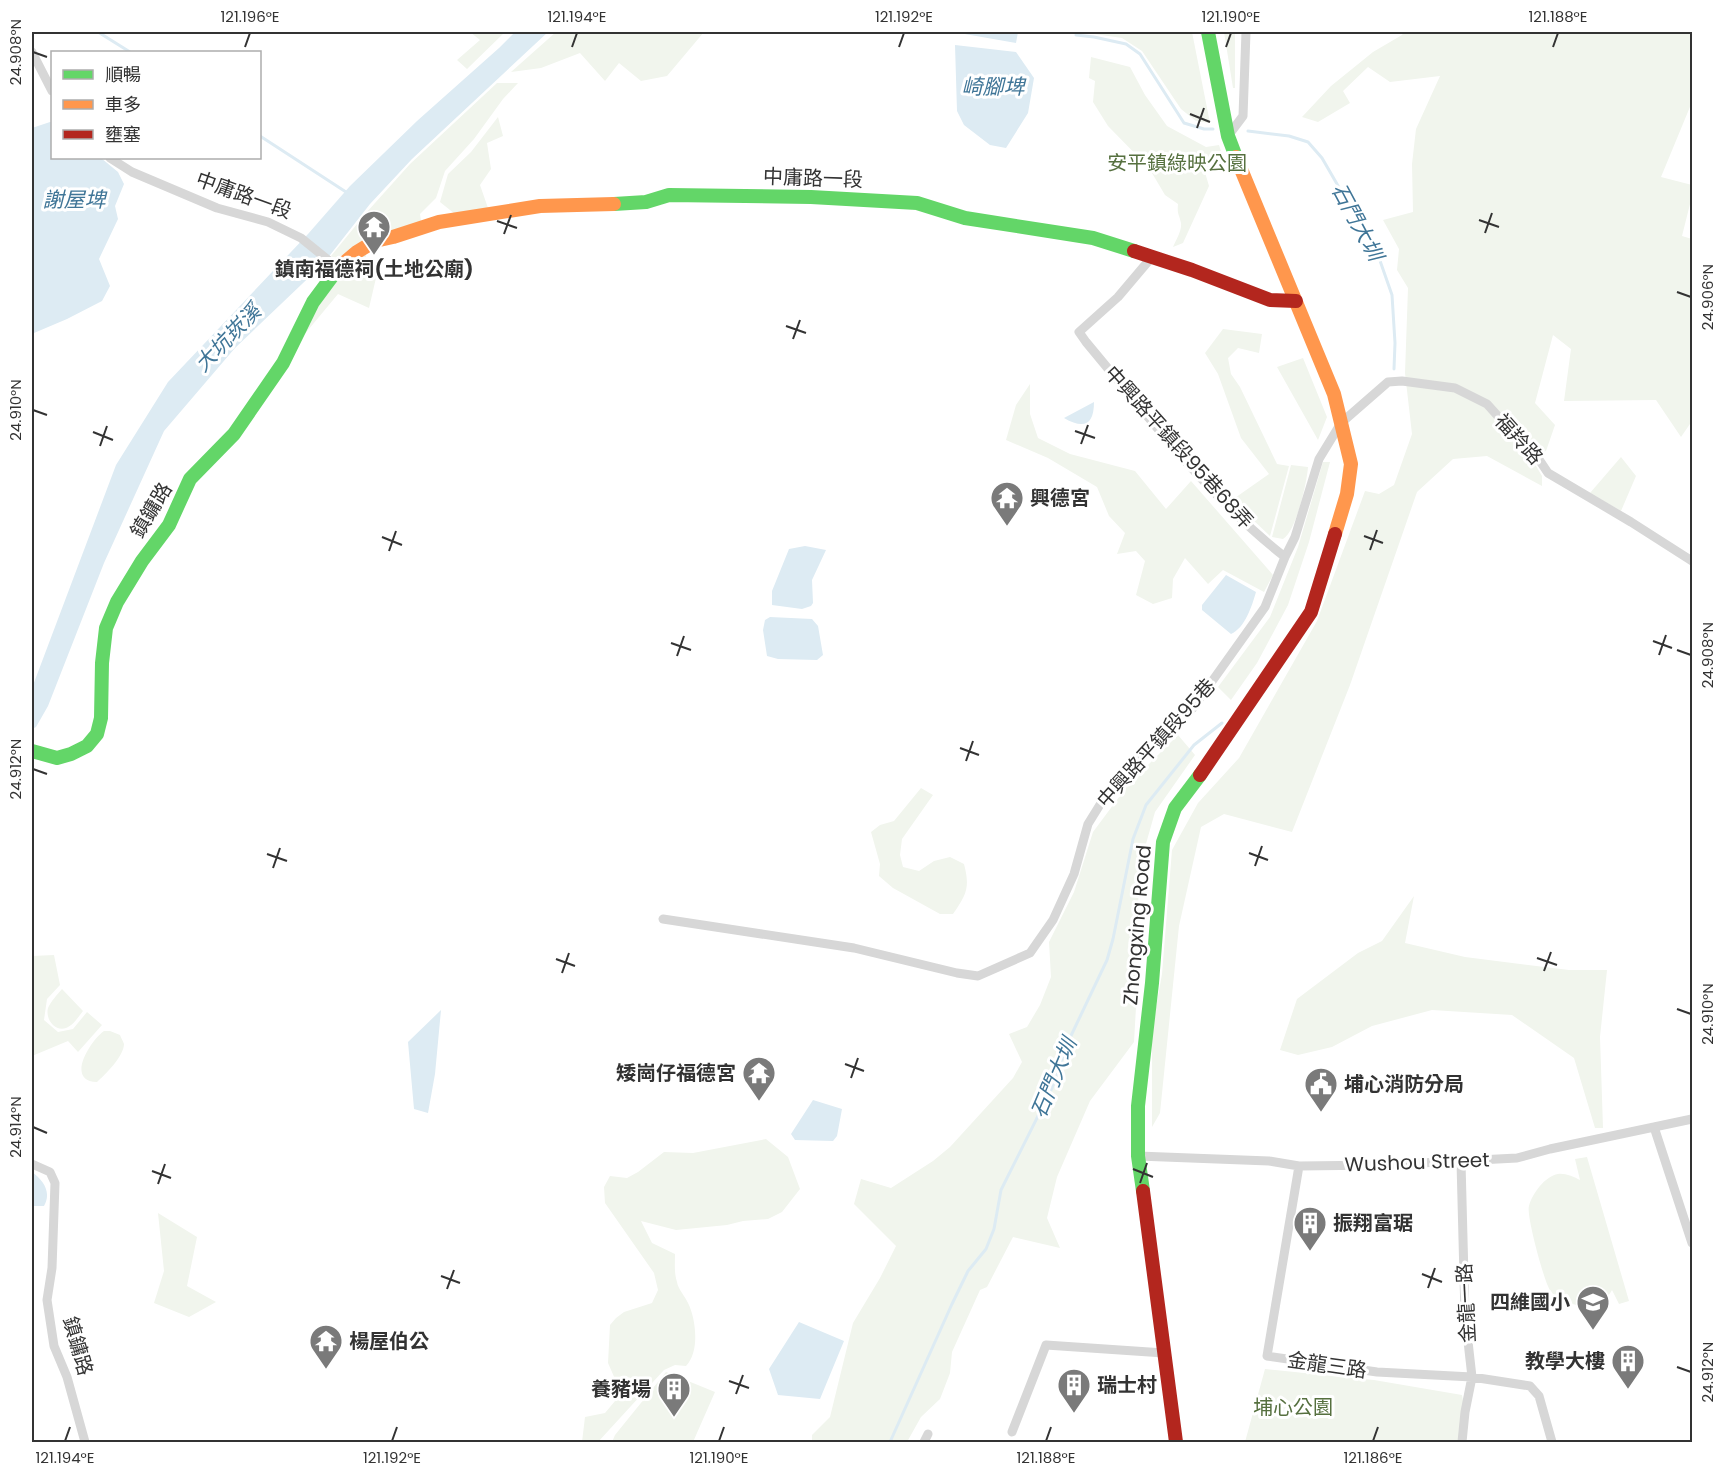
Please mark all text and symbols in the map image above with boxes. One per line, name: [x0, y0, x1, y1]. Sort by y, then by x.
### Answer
text: 121.196°E: [221, 6, 280, 27]
text: 121.194°E: [548, 6, 606, 27]
text: 121.192°E: [875, 6, 933, 27]
text: 121.190°E: [1202, 6, 1260, 27]
text: 121.188°E: [1529, 6, 1587, 27]
text: 24.908°N: [5, 19, 26, 85]
legend: [51, 51, 261, 159]
text: 順暢: [105, 62, 141, 87]
water label: 崎腳埤: [962, 72, 1027, 101]
text: 車多: [105, 92, 141, 117]
text: 壅塞: [105, 122, 141, 147]
park label: 安平鎮綠映公園: [1107, 149, 1247, 177]
street label: 中庸路一段: [763, 162, 863, 194]
street label: 中庸路一段: [192, 165, 296, 225]
water label: 石門大圳: [1325, 178, 1391, 268]
water label: 謝屋埤: [43, 185, 108, 214]
temple icon: 鎮南福德祠(土地公廟): [356, 209, 392, 256]
place label: 鎮南福德祠(土地公廟): [274, 255, 474, 283]
text: 24.906°N: [1697, 264, 1718, 330]
water label: 大坑崁溪: [188, 295, 269, 378]
street label: 中興路平鎮段95巷68弄: [1098, 359, 1260, 535]
text: 24.910°N: [5, 379, 26, 441]
street label: 福羚路: [1489, 407, 1549, 471]
street label: 鎮鏞路: [124, 477, 178, 543]
temple icon: 興德宮: [989, 480, 1025, 527]
place label: 興德宮: [1030, 484, 1090, 512]
text: 24.908°N: [1697, 622, 1718, 688]
street label: 中興路平鎮段95巷: [1090, 672, 1222, 814]
text: 24.912°N: [5, 739, 26, 799]
street label: Zhongxing Road: [1116, 844, 1158, 1006]
text: 24.910°N: [1697, 983, 1718, 1045]
water label: 石門大圳: [1024, 1031, 1084, 1122]
temple icon: 矮崗仔福德宮: [741, 1055, 777, 1102]
place label: 矮崗仔福德宮: [616, 1059, 736, 1087]
public building icon: 埔心消防分局: [1303, 1066, 1339, 1113]
place label: 埔心消防分局: [1344, 1070, 1464, 1098]
text: 24.914°N: [5, 1096, 26, 1158]
street label: Wushou Street: [1344, 1145, 1490, 1179]
building icon: 振翔富琚: [1292, 1205, 1328, 1252]
place label: 振翔富琚: [1333, 1209, 1413, 1237]
street label: 金龍一路: [1450, 1262, 1482, 1344]
school or university icon: 四維國小: [1575, 1284, 1611, 1331]
place label: 四維國小: [1490, 1288, 1570, 1316]
street label: 鎮鏞路: [56, 1313, 100, 1379]
temple icon: 楊屋伯公: [308, 1323, 344, 1370]
place label: 楊屋伯公: [349, 1327, 429, 1355]
text: 24.912°N: [1697, 1342, 1718, 1402]
building icon: 教學大樓: [1610, 1343, 1646, 1390]
street label: 金龍三路: [1285, 1346, 1369, 1384]
place label: 教學大樓: [1525, 1347, 1605, 1375]
building icon: 瑞士村: [1056, 1367, 1092, 1414]
building icon: 養豬場: [656, 1371, 692, 1418]
place label: 瑞士村: [1097, 1371, 1157, 1399]
place label: 養豬場: [591, 1375, 651, 1403]
park label: 埔心公園: [1253, 1393, 1333, 1421]
text: 121.194°E: [36, 1447, 94, 1468]
text: 121.192°E: [363, 1447, 421, 1468]
text: 121.190°E: [690, 1447, 748, 1468]
text: 121.188°E: [1017, 1447, 1075, 1468]
text: 121.186°E: [1343, 1447, 1403, 1468]

